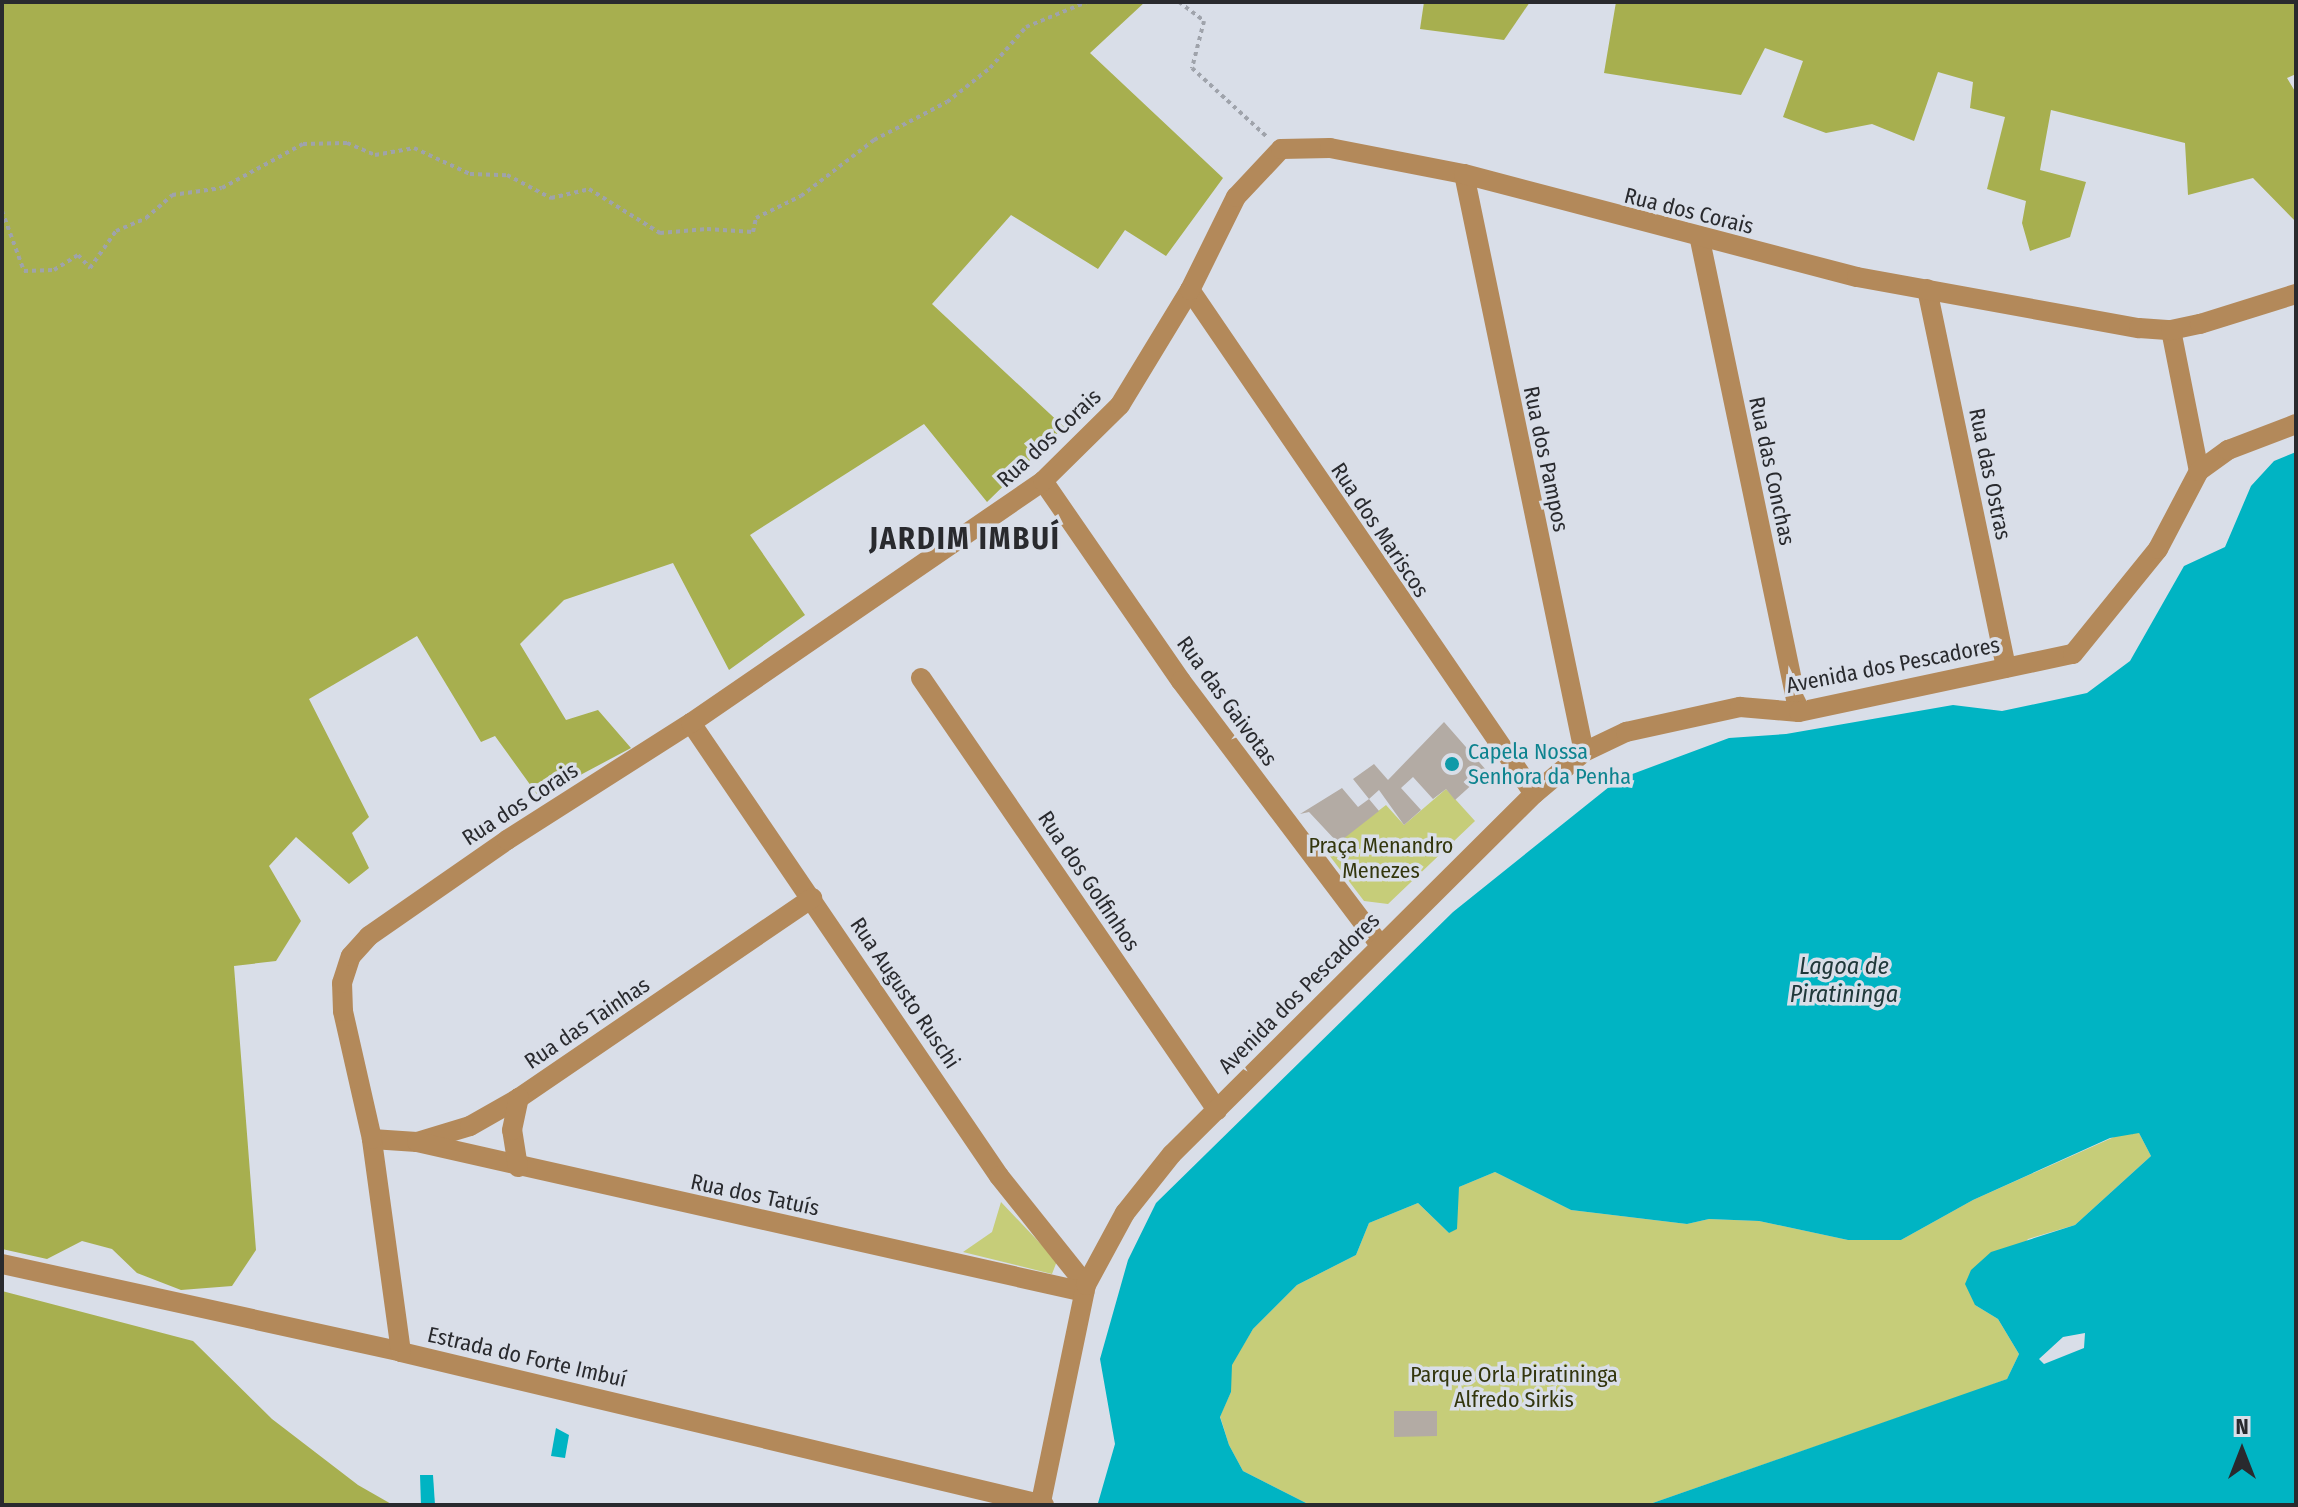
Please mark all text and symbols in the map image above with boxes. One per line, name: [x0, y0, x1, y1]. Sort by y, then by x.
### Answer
street label: Rua dos Corais: [1622, 182, 1756, 240]
street label: Rua dos Corais: [992, 383, 1106, 493]
street label: Rua dos Pampos: [1518, 384, 1574, 534]
street label: Rua das Conchas: [1743, 394, 1801, 548]
street label: Rua das Ostras: [1963, 406, 2017, 542]
street label: Rua dos Mariscos: [1325, 458, 1435, 602]
district label: JARDIM IMBUÍ: [869, 521, 1061, 557]
street label: Rua das Gaivotas: [1171, 631, 1283, 771]
street label: Avenida dos Pescadores: [1784, 631, 2002, 699]
place label: Capela Nossa Senhora da Penha: [1468, 738, 1631, 790]
marker: Capela Nossa Senhora da Penha: [1443, 755, 1461, 773]
street label: Rua dos Corais: [457, 757, 583, 851]
street label: Rua dos Golfinhos: [1032, 806, 1146, 956]
park label: Praça Menandro Menezes: [1309, 832, 1453, 884]
street label: Avenida dos Pescadores: [1213, 907, 1385, 1079]
street label: Rua Augusto Ruschi: [845, 912, 965, 1074]
water label: Lagoa de Piratininga: [1790, 953, 1898, 1009]
street label: Rua das Tainhas: [519, 972, 655, 1074]
street label: Rua dos Tatuís: [688, 1168, 822, 1222]
street label: Estrada do Forte Imbuí: [425, 1321, 629, 1393]
park label: Parque Orla Piratininga Alfredo Sirkis: [1410, 1361, 1618, 1412]
north arrow: [2202, 1411, 2282, 1491]
text: N: [2235, 1413, 2249, 1440]

